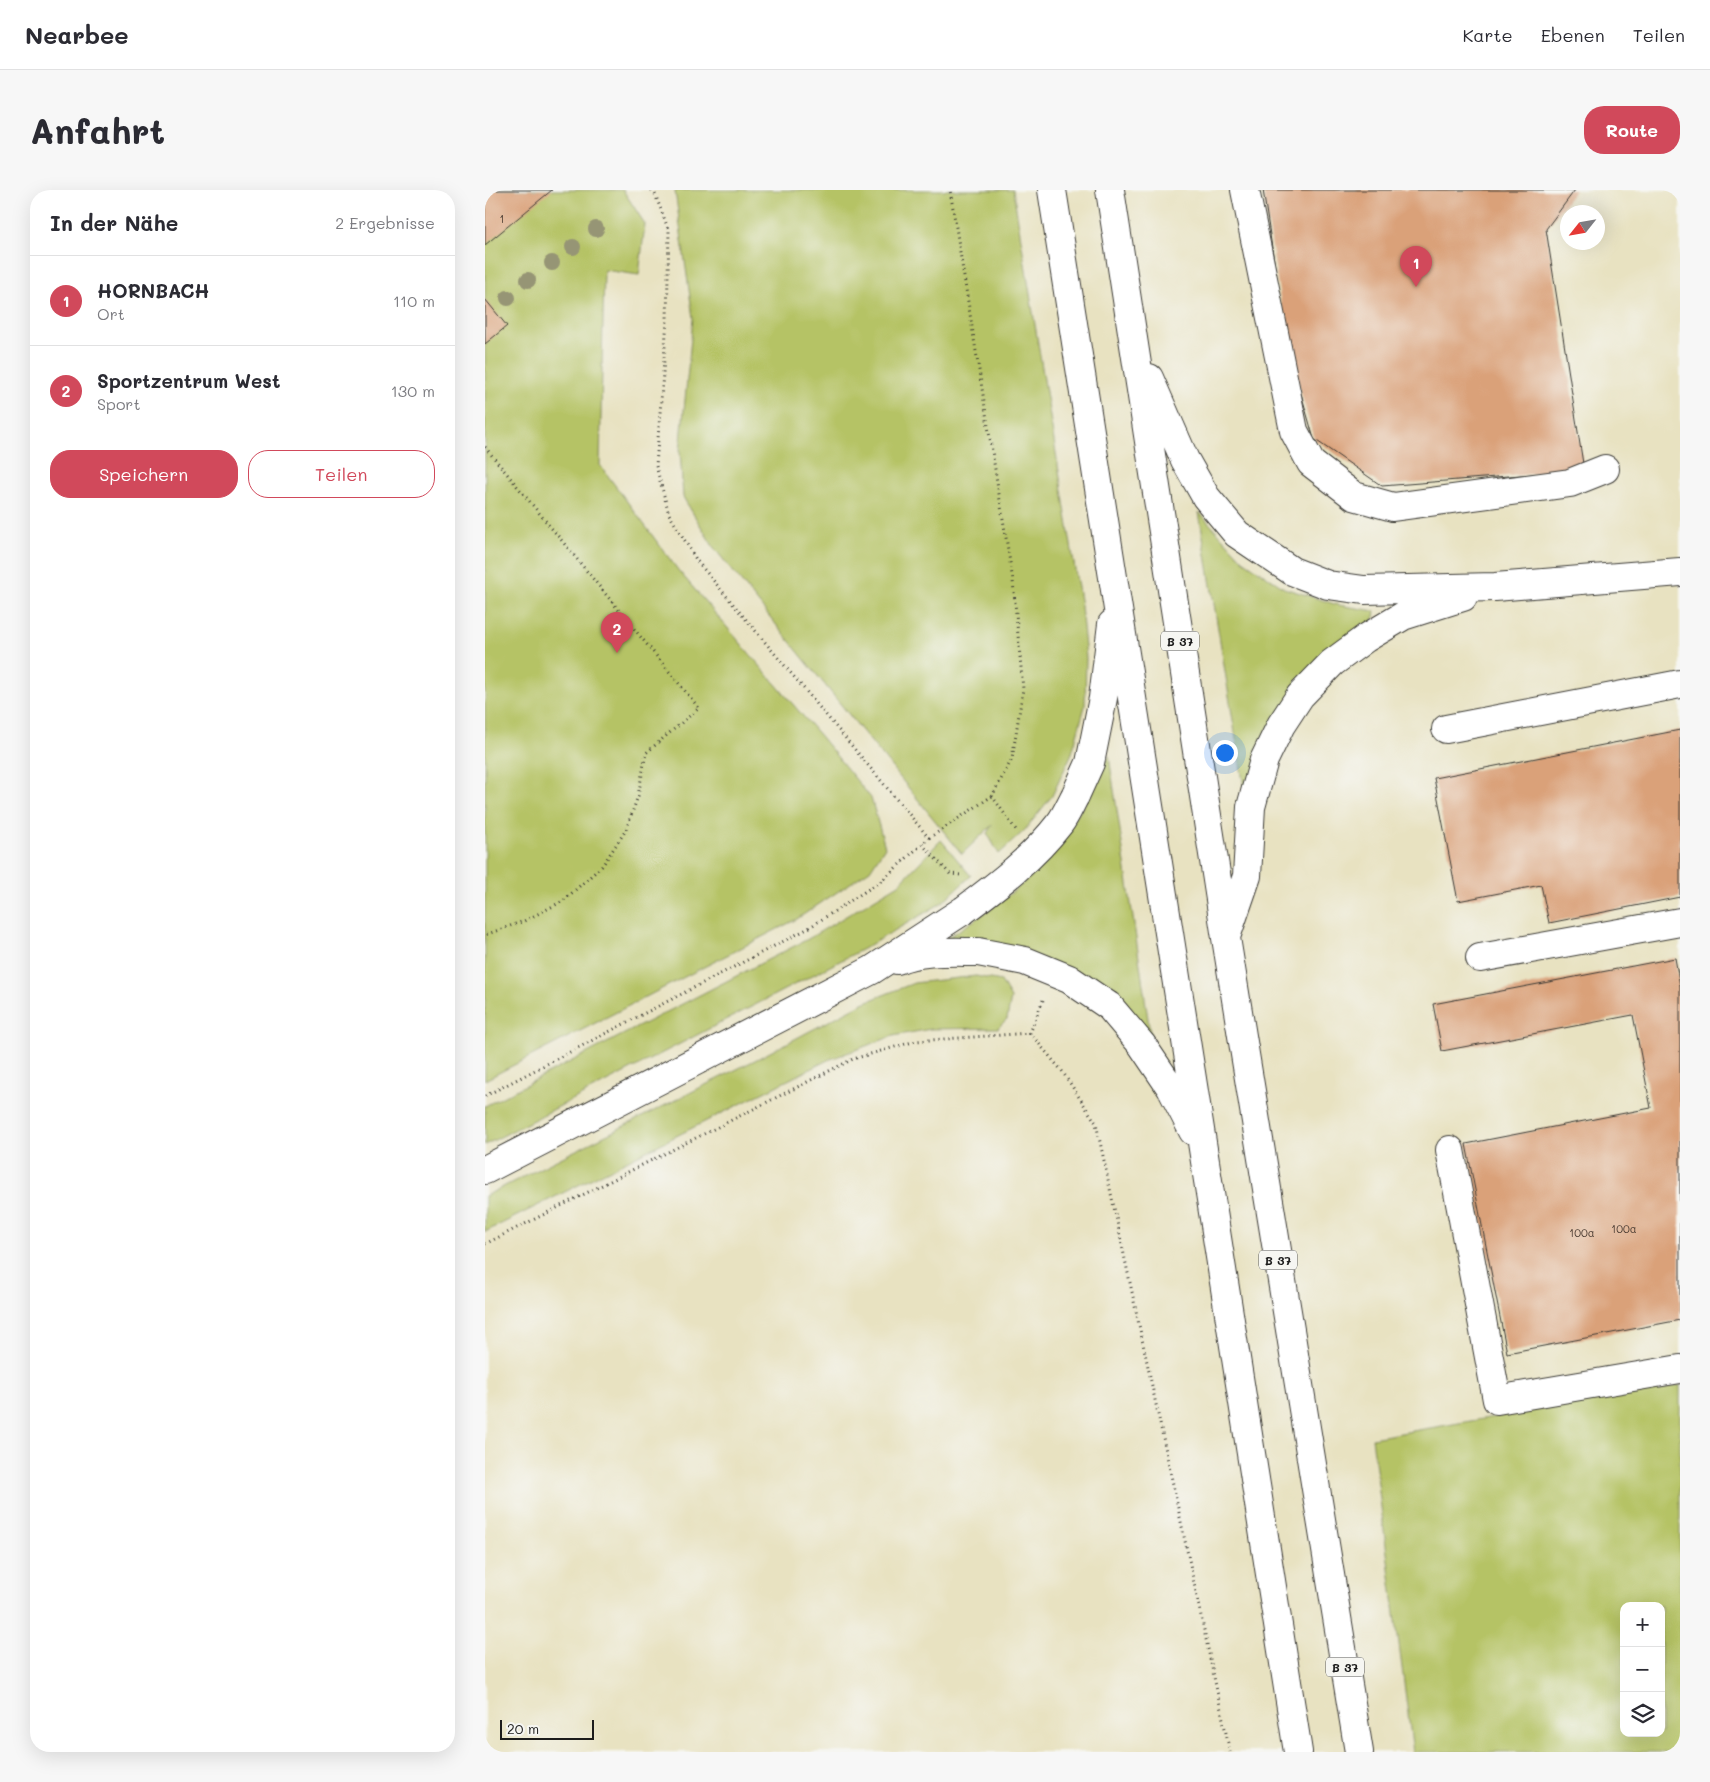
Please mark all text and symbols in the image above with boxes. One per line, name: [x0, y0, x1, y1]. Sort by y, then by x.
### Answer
text: Nearbee: [25, 19, 129, 50]
text: Karte: [1462, 23, 1513, 47]
text: Ebenen: [1541, 23, 1605, 47]
text: Teilen: [1633, 23, 1685, 47]
button: Route: [1584, 106, 1680, 154]
text: Anfahrt: [30, 107, 165, 153]
north arrow: [1560, 205, 1605, 250]
text: In der Nähe: [50, 209, 178, 236]
house number: 1: [500, 211, 504, 226]
text: 2 Ergebnisse: [335, 212, 435, 233]
pin: 1: [1400, 246, 1432, 287]
text: HORNBACH: [97, 278, 210, 303]
text: 1: [62, 290, 70, 311]
text: 110 m: [393, 290, 435, 311]
text: Ort: [97, 303, 125, 324]
text: Sportzentrum West: [97, 368, 280, 393]
text: 2: [62, 380, 70, 401]
text: 130 m: [391, 380, 435, 401]
text: Sport: [97, 393, 140, 414]
button: Speichern: [50, 450, 238, 498]
button: Teilen: [248, 450, 435, 498]
pin: 2: [601, 612, 633, 653]
road number: B 37: [1161, 632, 1199, 651]
your location: [1212, 740, 1238, 766]
house number: 100a: [1611, 1221, 1637, 1236]
house number: 100a: [1569, 1225, 1595, 1240]
road number: B 37: [1259, 1250, 1297, 1270]
map controls: [1620, 1602, 1665, 1737]
button: +: [1620, 1602, 1665, 1647]
button: −: [1620, 1647, 1665, 1692]
road number: B 37: [1326, 1658, 1364, 1676]
button: layers: [1620, 1692, 1665, 1737]
scale bar: [500, 1717, 594, 1740]
text: 20 m: [507, 1719, 539, 1738]

